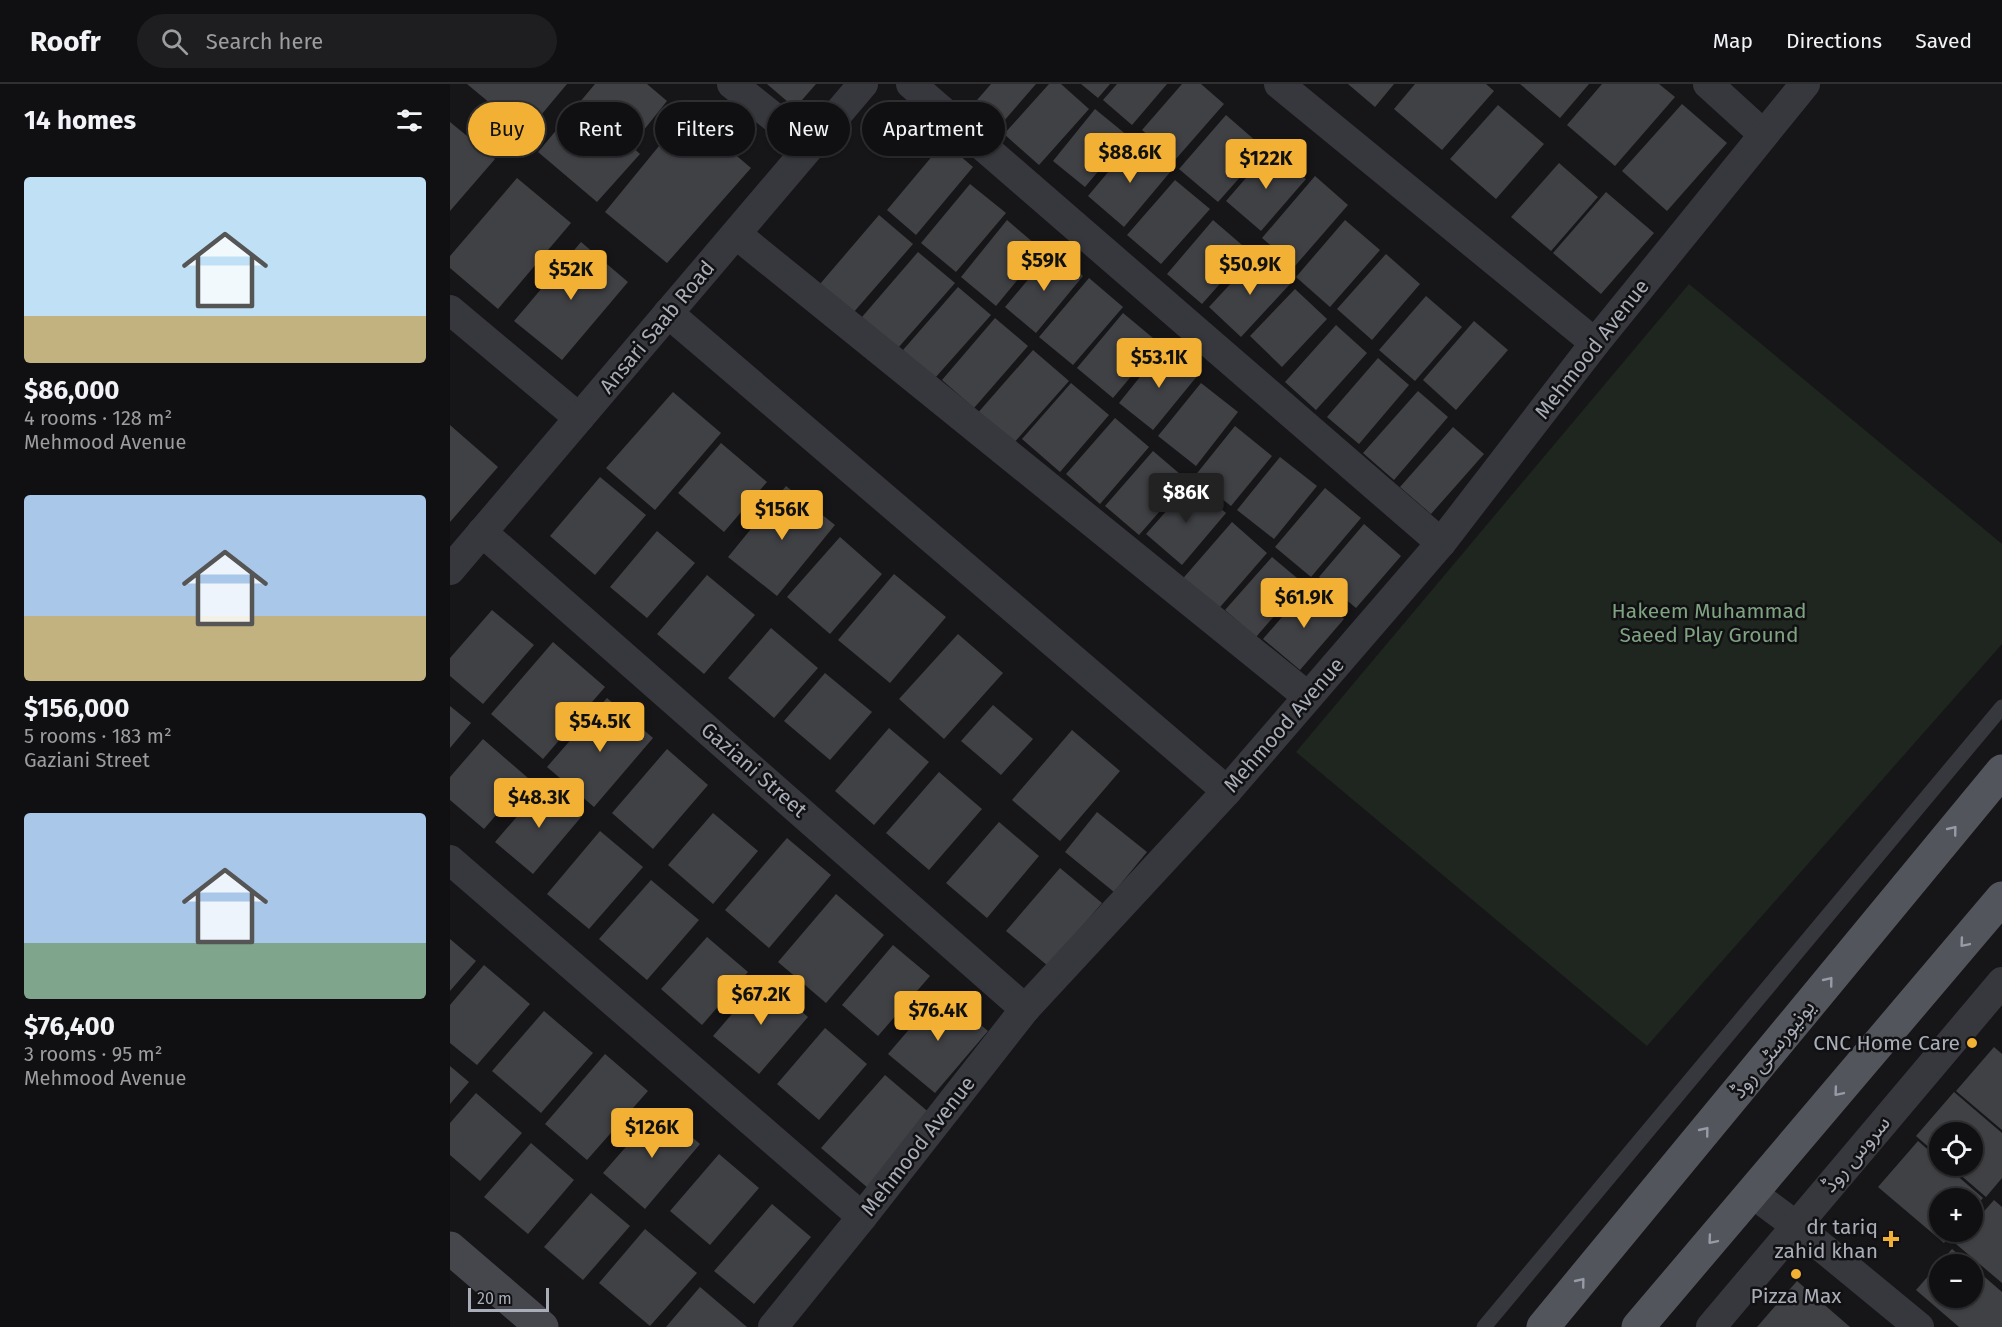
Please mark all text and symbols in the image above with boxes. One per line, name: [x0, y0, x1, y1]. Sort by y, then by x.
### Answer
search box: [137, 14, 557, 68]
text: Roofr: [30, 25, 101, 58]
icon: search: [158, 25, 191, 58]
text: Search here: [206, 28, 323, 55]
text: Map: [1713, 28, 1753, 54]
text: Directions: [1786, 28, 1882, 54]
text: Saved: [1915, 28, 1972, 54]
chip: Buy: [468, 102, 545, 156]
chip: Rent: [557, 102, 643, 156]
chip: Filters: [655, 102, 755, 156]
chip: New: [767, 102, 850, 156]
chip: Apartment: [862, 102, 1005, 156]
icon: filters: [393, 104, 426, 137]
text: 14 homes: [24, 105, 136, 136]
pin: $88.6K: [1081, 133, 1179, 184]
pin: $122K: [1224, 139, 1308, 190]
text: $88.6K: [1099, 140, 1161, 164]
text: $122K: [1240, 146, 1292, 170]
icon: home: [171, 216, 279, 324]
pin: $59K: [1008, 241, 1080, 292]
pin: $50.9K: [1201, 245, 1299, 296]
text: $59K: [1021, 248, 1067, 272]
pin: $52K: [535, 250, 607, 301]
text: $50.9K: [1219, 252, 1281, 276]
street label: Ansari Saab Road: [594, 255, 720, 399]
text: $52K: [549, 257, 593, 281]
street label: Mehmood Avenue: [1529, 274, 1655, 424]
pin: $53.1K: [1110, 338, 1208, 389]
text: $53.1K: [1131, 345, 1187, 369]
text: $86,000: [24, 375, 120, 406]
text: 4 rooms · 128 m²: [24, 406, 172, 430]
text: Mehmood Avenue: [24, 430, 186, 454]
pin: $86K: [1150, 473, 1222, 524]
text: $86K: [1163, 480, 1209, 504]
pin: $156K: [740, 490, 824, 541]
text: $156K: [755, 497, 809, 521]
icon: home: [171, 534, 279, 642]
pin: $61.9K: [1255, 578, 1353, 629]
text: $61.9K: [1275, 585, 1333, 609]
park label: Hakeem Muhammad Saeed Play Ground: [1612, 598, 1806, 648]
street label: Mehmood Avenue: [1218, 652, 1350, 798]
text: $156,000: [24, 693, 130, 724]
pin: $54.5K: [551, 702, 649, 753]
text: $54.5K: [569, 709, 631, 733]
street label: Gaziani Street: [696, 717, 813, 823]
text: 5 rooms · 183 m²: [24, 724, 172, 748]
text: Gaziani Street: [24, 748, 150, 772]
pin: $48.3K: [490, 778, 588, 829]
text: $48.3K: [508, 785, 570, 809]
one-way arrow: [1945, 826, 1956, 837]
icon: home: [171, 852, 279, 960]
one-way arrow: [1960, 936, 1971, 947]
pin: $67.2K: [712, 975, 810, 1026]
one-way arrow: [1821, 977, 1832, 988]
text: $67.2K: [732, 982, 790, 1006]
pin: $76.4K: [889, 991, 987, 1042]
street label: یونیورسٹی روڈ: [1725, 995, 1821, 1103]
text: $76.4K: [908, 998, 968, 1022]
text: $76,400: [24, 1011, 115, 1042]
place label: CNC Home Care: [1813, 1030, 1960, 1056]
marker: CNC Home Care: [1965, 1036, 1979, 1050]
text: 3 rooms · 95 m²: [24, 1042, 163, 1066]
text: Mehmood Avenue: [24, 1066, 186, 1090]
street label: Mehmood Avenue: [855, 1071, 981, 1221]
one-way arrow: [1834, 1085, 1845, 1096]
pin: $126K: [610, 1108, 694, 1159]
street label: سروس روڈ: [1816, 1110, 1896, 1198]
text: $126K: [625, 1115, 679, 1139]
map controls: [1929, 1122, 1983, 1308]
button: locate: [1929, 1122, 1983, 1176]
one-way arrow: [1697, 1127, 1708, 1138]
button: +: [1929, 1188, 1983, 1242]
place label: dr tariq zahid khan: [1775, 1214, 1878, 1264]
marker: dr tariq zahid khan: [1882, 1230, 1900, 1248]
one-way arrow: [1708, 1233, 1719, 1244]
button: −: [1929, 1254, 1983, 1308]
marker: Pizza Max: [1789, 1267, 1803, 1281]
one-way arrow: [1573, 1278, 1584, 1289]
place label: Pizza Max: [1750, 1283, 1842, 1309]
scale bar: [468, 1285, 549, 1312]
text: 20 m: [477, 1289, 512, 1308]

